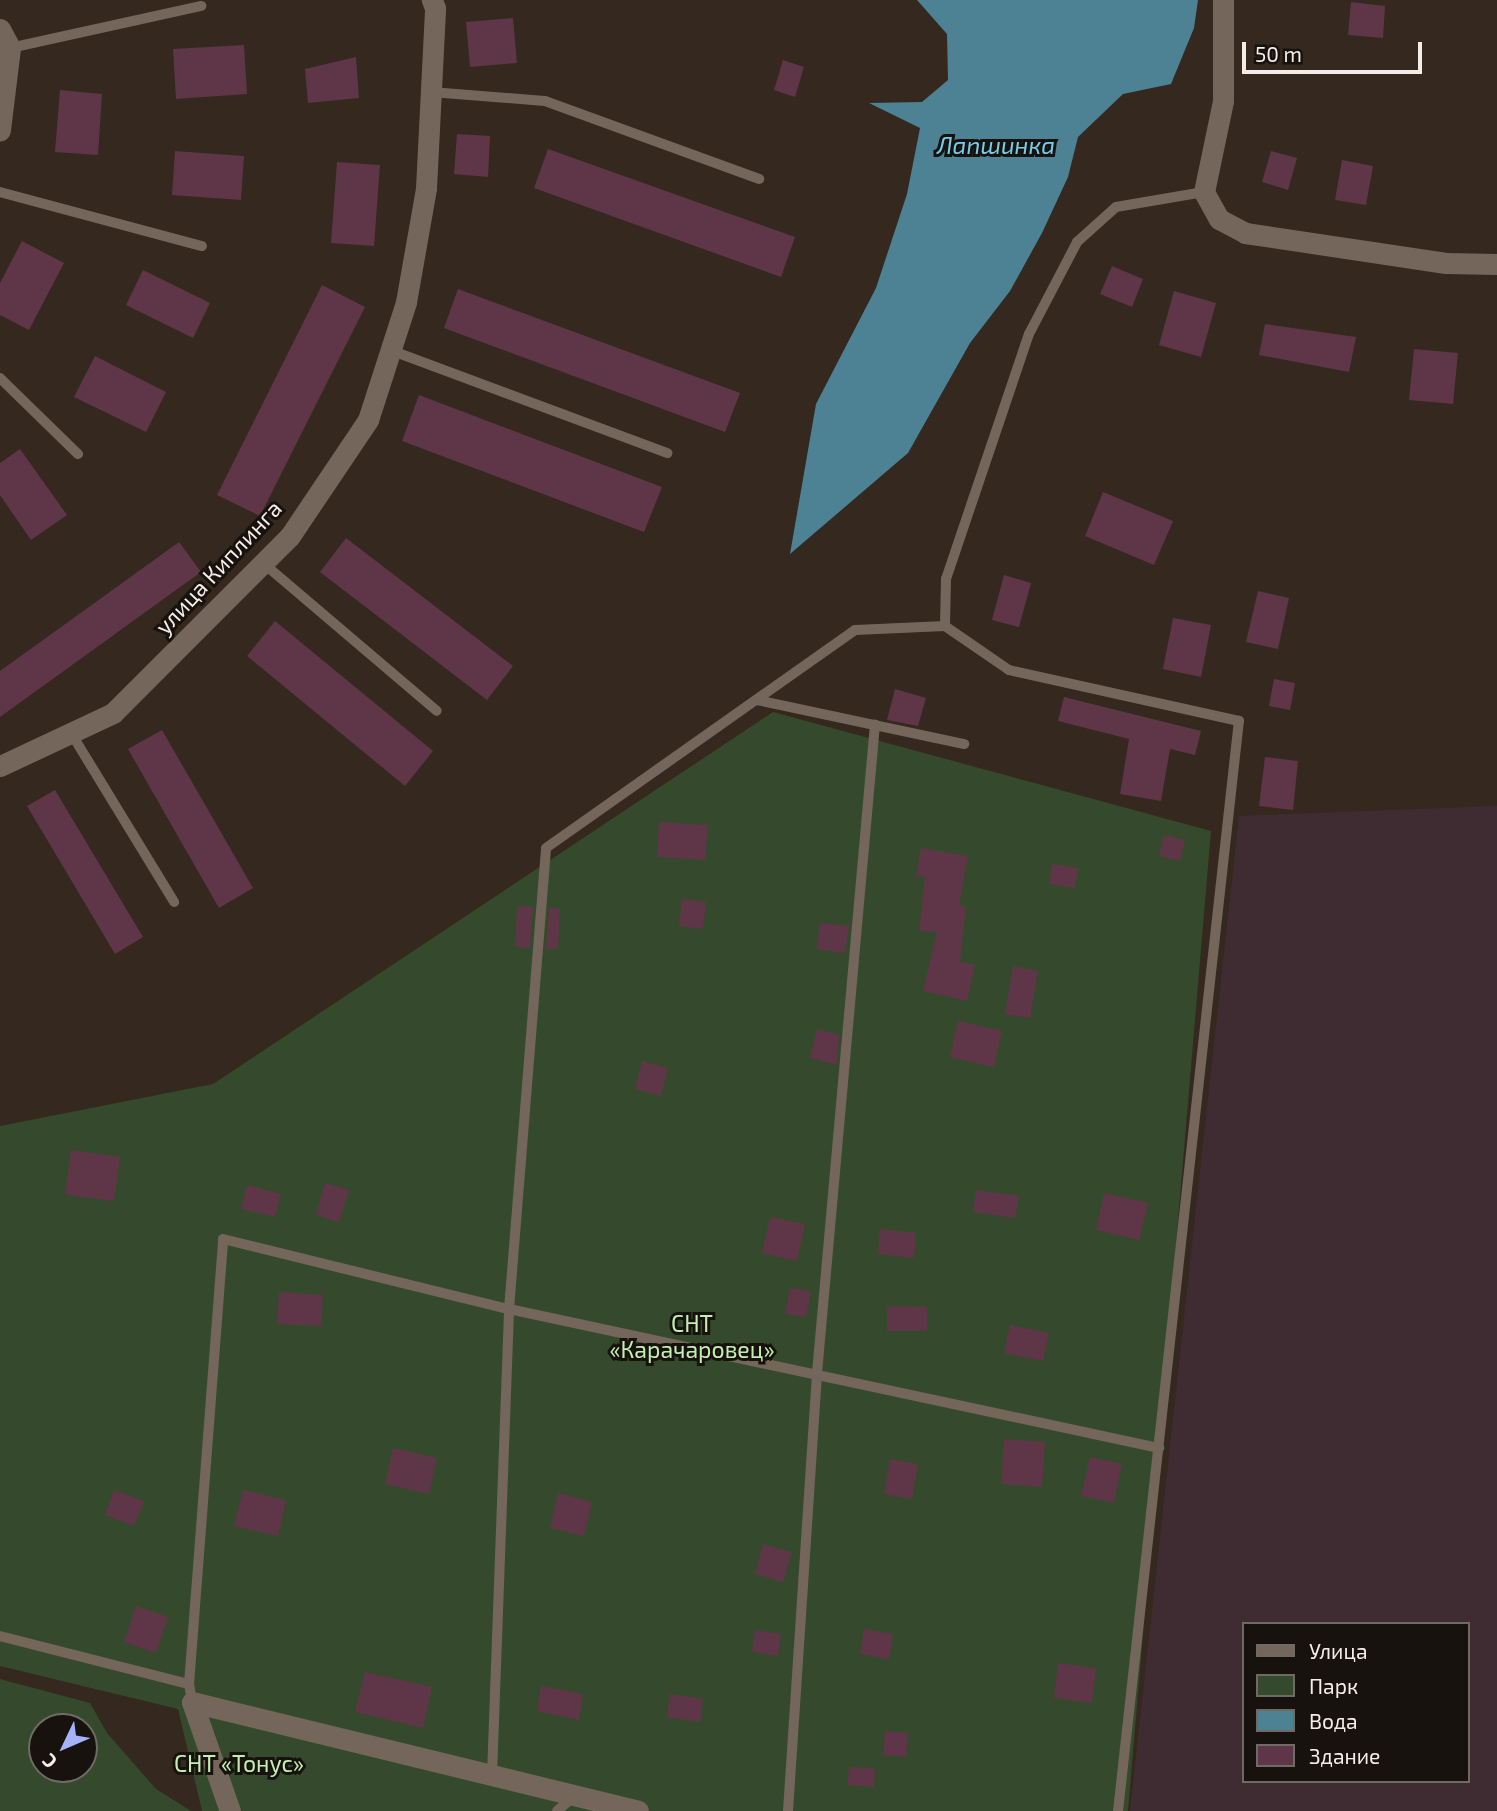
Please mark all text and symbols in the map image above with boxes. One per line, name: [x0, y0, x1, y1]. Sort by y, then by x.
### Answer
scale bar: [1245, 28, 1425, 72]
text: 50 m: [1255, 41, 1302, 66]
water label: Лапшинка: [937, 131, 1055, 159]
street label: улица Киплинга: [149, 494, 287, 640]
park label: СНТ «Карачаровец»: [609, 1309, 775, 1363]
legend: [1242, 1622, 1469, 1783]
text: Улица: [1309, 1638, 1368, 1663]
text: Парк: [1309, 1673, 1358, 1698]
text: Вода: [1309, 1708, 1358, 1733]
north arrow: [28, 1713, 98, 1783]
text: Здание: [1309, 1743, 1380, 1768]
park label: СНТ «Тонус»: [174, 1749, 304, 1777]
text: С: [37, 1750, 61, 1774]

